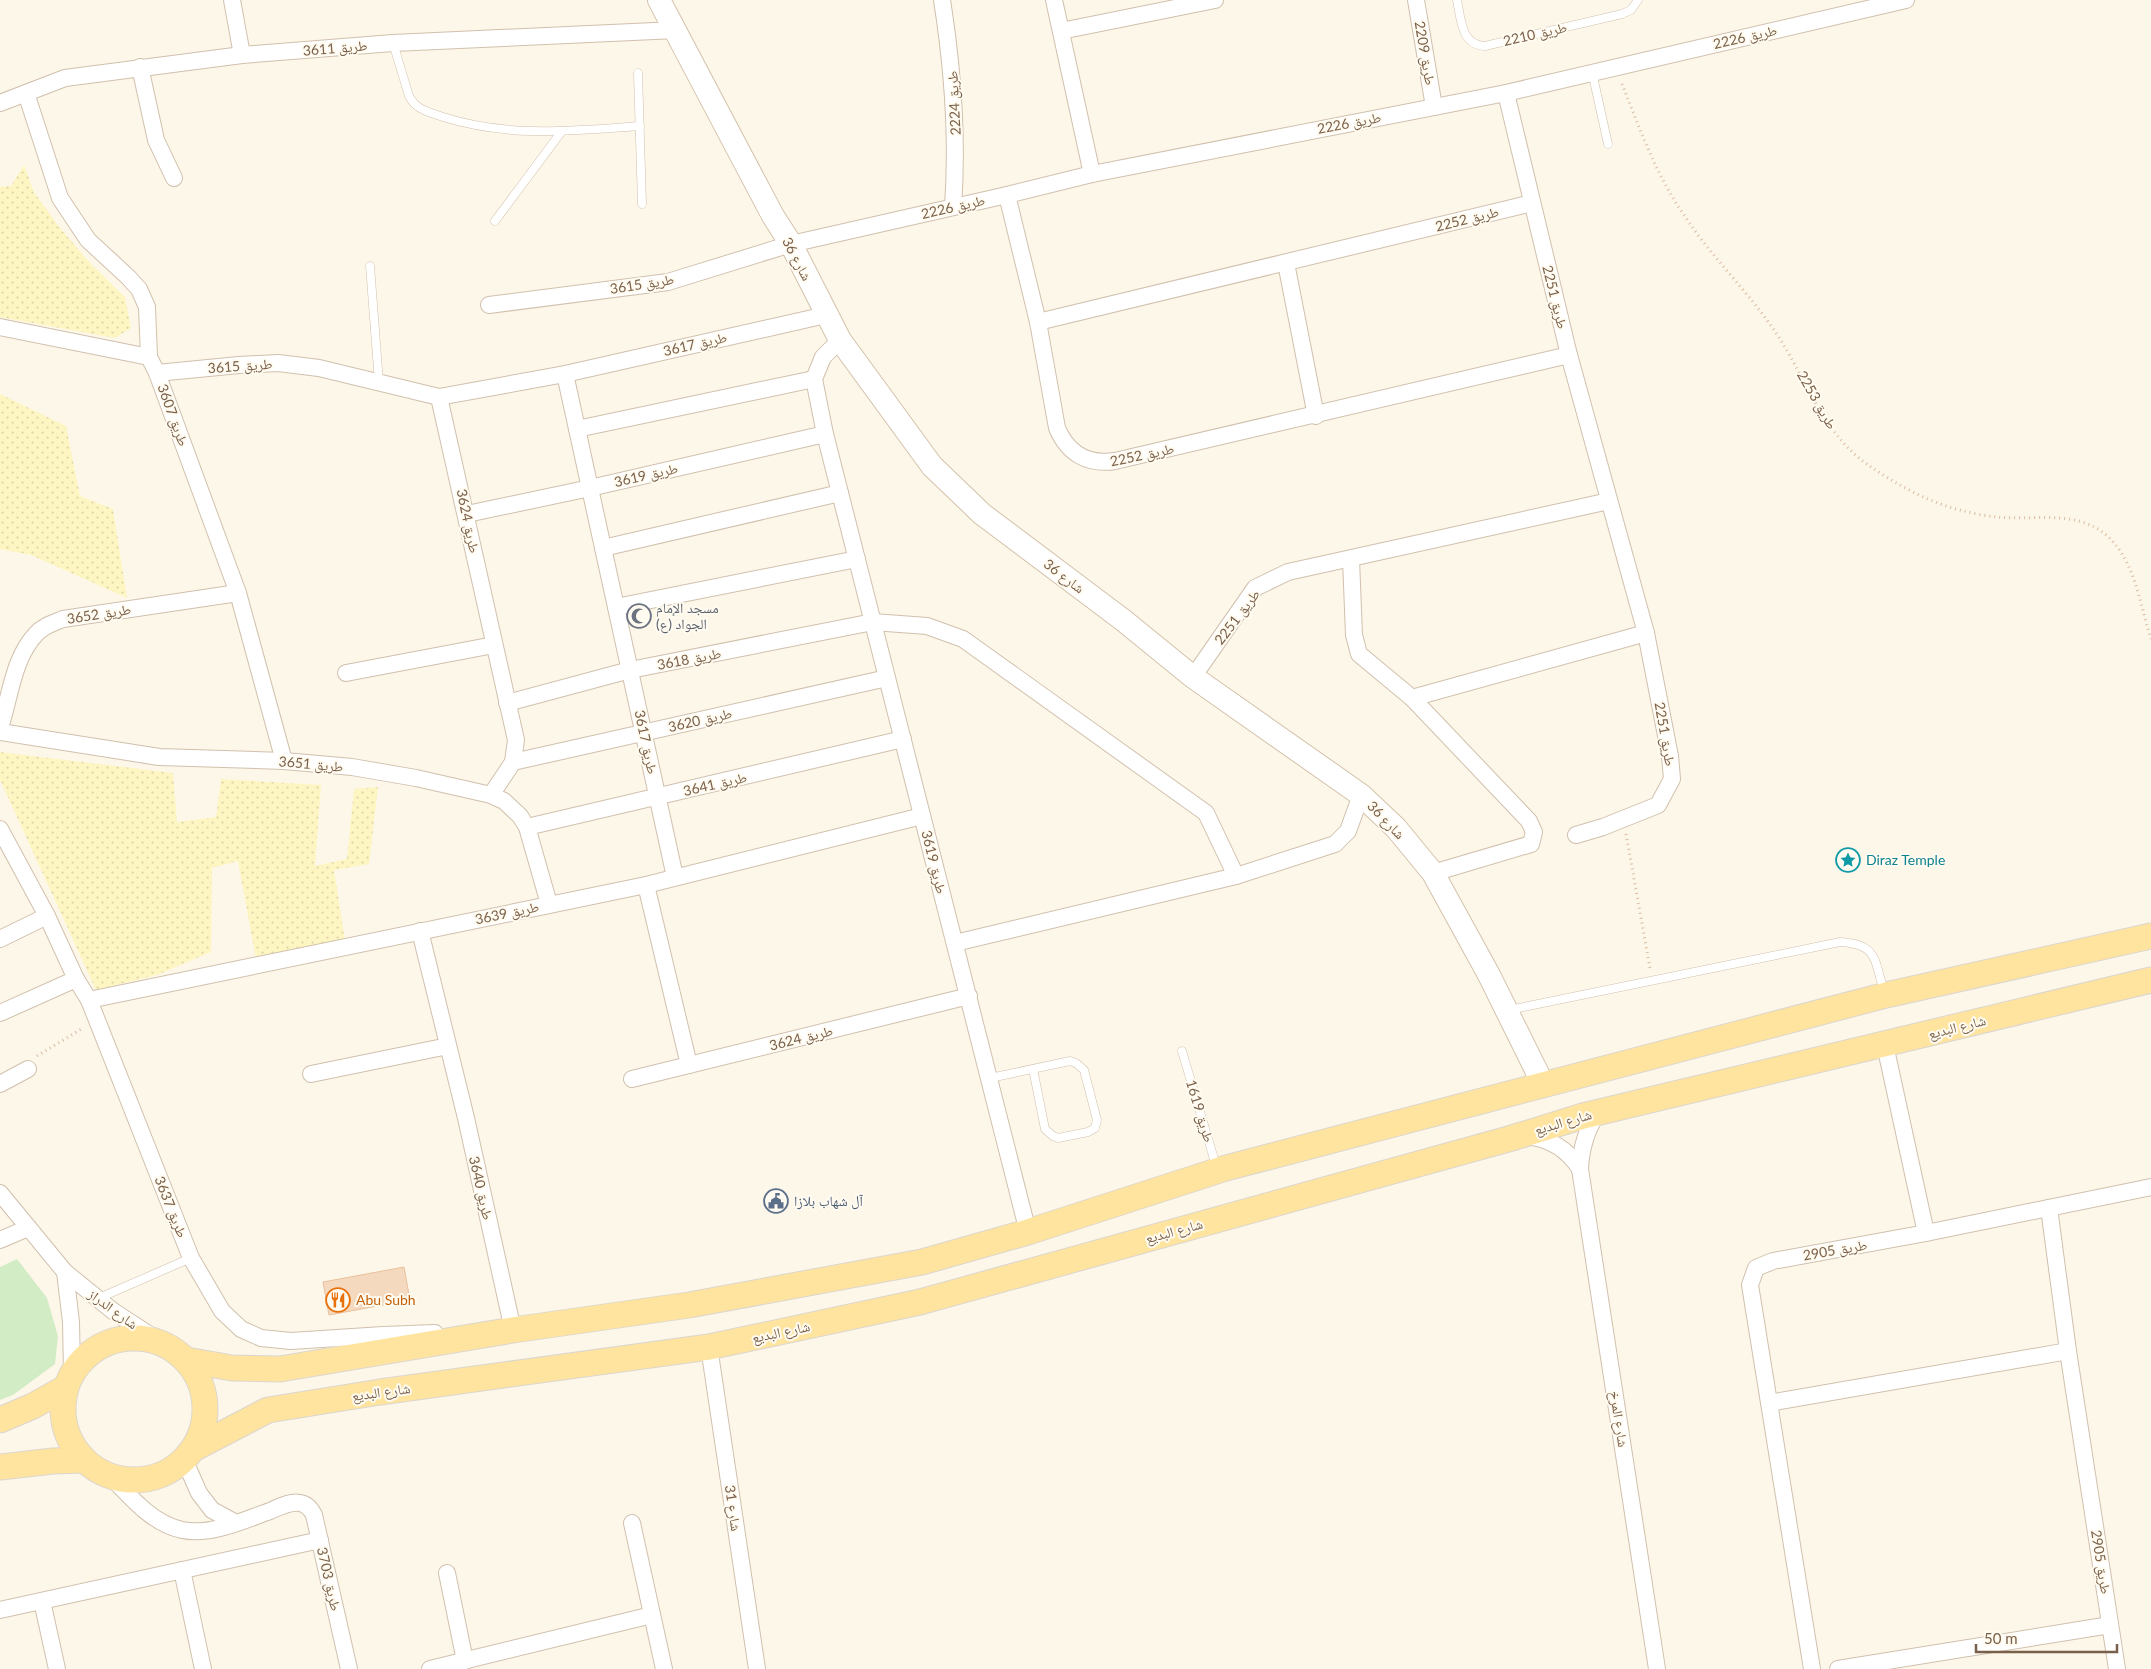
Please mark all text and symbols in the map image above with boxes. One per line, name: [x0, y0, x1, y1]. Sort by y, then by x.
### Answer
street label: طريق 2210: [1501, 18, 1569, 51]
street label: طريق 2209: [1410, 20, 1439, 87]
street label: طريق 2226: [1711, 21, 1779, 54]
street label: طريق 3611: [302, 36, 368, 61]
street label: طريق 2224: [943, 70, 966, 136]
street label: طريق 2226: [1315, 108, 1383, 139]
street label: طريق 2226: [919, 191, 987, 224]
street label: طريق 2252: [1433, 202, 1501, 237]
street label: شارع 36: [777, 234, 816, 284]
street label: طريق 2251: [1537, 263, 1572, 331]
street label: طريق 3615: [609, 270, 676, 299]
street label: طريق 3617: [661, 328, 729, 361]
street label: طريق 3615: [207, 355, 273, 378]
street label: طريق 2253: [1792, 367, 1841, 433]
street label: طريق 3607: [153, 381, 193, 449]
street label: طريق 2252: [1108, 439, 1176, 472]
street label: طريق 3619: [612, 459, 680, 492]
street label: طريق 3624: [451, 487, 484, 555]
street label: شارع 36: [1039, 555, 1088, 598]
street label: طريق 2251: [1210, 586, 1264, 649]
place label: مسجد الإمام الجواد (ع): [656, 599, 719, 634]
street label: طريق 3652: [66, 600, 133, 629]
mosque icon: مسجد الإمام الجواد (ع): [626, 603, 652, 629]
street label: طريق 3618: [655, 644, 723, 675]
street label: طريق 2251: [1650, 701, 1679, 768]
street label: طريق 3620: [666, 704, 734, 737]
street label: طريق 3617: [629, 708, 662, 776]
street label: طريق 3651: [278, 752, 344, 777]
street label: طريق 3641: [681, 768, 749, 801]
street label: شارع 36: [1363, 797, 1409, 844]
street label: طريق 3619: [916, 828, 951, 896]
place icon: Diraz Temple: [1835, 847, 1861, 873]
place label: Diraz Temple: [1866, 851, 1945, 868]
street label: طريق 3639: [473, 897, 541, 930]
street label: شارع البديع: [1926, 1011, 1988, 1044]
street label: طريق 3624: [767, 1021, 835, 1056]
street label: طريق 1619: [1181, 1077, 1218, 1145]
street label: شارع البديع: [1532, 1105, 1594, 1140]
street label: طريق 3640: [464, 1154, 497, 1222]
street label: طريق 3637: [150, 1174, 191, 1241]
public building icon: آل شهاب بلازا: [763, 1188, 789, 1214]
place label: آل شهاب بلازا: [794, 1192, 863, 1210]
street label: شارع البديع: [1143, 1215, 1205, 1248]
street label: طريق 2905: [1802, 1236, 1869, 1265]
street label: شارع الدراز: [83, 1284, 141, 1334]
restaurant icon: Abu Subh: [325, 1287, 351, 1313]
place label: Abu Subh: [356, 1291, 416, 1308]
street label: شارع البديع: [750, 1317, 812, 1348]
street label: شارع البديع: [351, 1379, 411, 1406]
street label: شارع المرخ: [1605, 1390, 1632, 1449]
street label: شارع 31: [720, 1484, 745, 1532]
street label: طريق 2905: [2086, 1529, 2115, 1596]
street label: طريق 3703: [312, 1545, 345, 1613]
scale bar: [1976, 1622, 2117, 1654]
text: 50 m: [1984, 1629, 2018, 1647]

